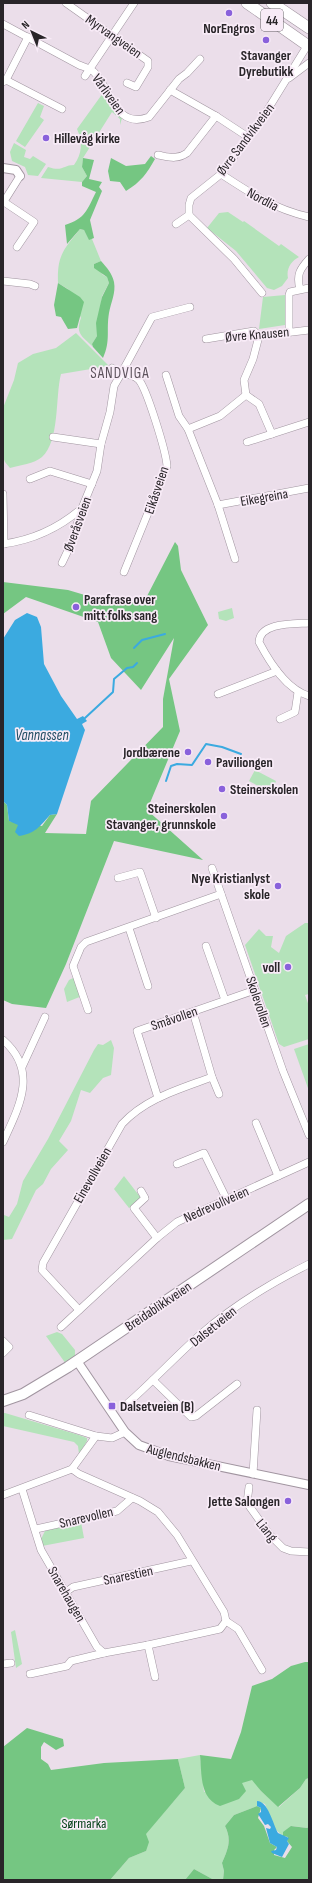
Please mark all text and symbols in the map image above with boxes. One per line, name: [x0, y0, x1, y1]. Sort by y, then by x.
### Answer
marker: NorEngros: [224, 8, 234, 18]
road number: 44: [261, 9, 283, 31]
street label: Myrvangveien: [82, 11, 145, 62]
north arrow: [12, 12, 52, 52]
text: N: [19, 18, 32, 32]
place label: NorEngros: [203, 20, 255, 37]
marker: Stavanger Dyrebutikk: [261, 35, 271, 45]
place label: Stavanger Dyrebutikk: [239, 47, 293, 80]
street label: Vårliveien: [88, 71, 129, 118]
street label: Øvre Sandvikveien: [213, 100, 278, 179]
place label: Hillevåg kirke: [54, 130, 120, 147]
marker: Hillevåg kirke: [41, 133, 51, 143]
street label: Nordlia: [244, 184, 282, 215]
street label: Øvre Knausen: [224, 323, 290, 346]
district label: SANDVIGA: [90, 364, 150, 383]
street label: Eikåsveien: [140, 464, 173, 516]
street label: Eikegreina: [239, 485, 289, 510]
street label: Øveråsveien: [60, 494, 95, 554]
place label: Parafrase over mitt folks sang: [84, 591, 157, 624]
marker: Parafrase over mitt folks sang: [71, 602, 81, 612]
water label: Vannassen: [15, 726, 69, 745]
place label: Jordbærene: [122, 744, 180, 761]
marker: Jordbærene: [183, 747, 193, 757]
place label: Paviliongen: [216, 754, 273, 771]
marker: Paviliongen: [203, 757, 213, 767]
place label: Steinerskolen: [230, 781, 298, 798]
marker: Steinerskolen: [217, 784, 227, 794]
place label: Steinerskolen Stavanger, grunnskole: [106, 800, 216, 833]
marker: Steinerskolen Stavanger, grunnskole: [219, 811, 229, 821]
place label: Nye Kristianlyst skole: [191, 870, 270, 903]
marker: Nye Kristianlyst skole: [273, 881, 283, 891]
place label: voll: [262, 959, 280, 976]
marker: voll: [283, 962, 293, 972]
street label: Skolevollen: [242, 974, 275, 1030]
street label: Småvollen: [149, 1003, 200, 1034]
street label: Einevollveien: [70, 1144, 115, 1206]
street label: Nedrevollveien: [181, 1183, 251, 1226]
street label: Breidablikkveien: [122, 1278, 195, 1335]
street label: Dalsetveien: [187, 1303, 240, 1350]
place label: Dalsetveien (B): [120, 1398, 194, 1415]
marker: Dalsetveien (B): [107, 1401, 117, 1411]
street label: Auglendsbakken: [144, 1440, 223, 1475]
place label: Jette Salongen: [207, 1493, 280, 1510]
marker: Jette Salongen: [283, 1496, 293, 1506]
street label: Snarevollen: [58, 1503, 115, 1532]
street label: Liang: [252, 1515, 281, 1546]
street label: Snarestien: [102, 1562, 154, 1589]
street label: Snarehaugen: [44, 1564, 89, 1625]
park label: Sørmarka: [62, 1815, 106, 1832]

